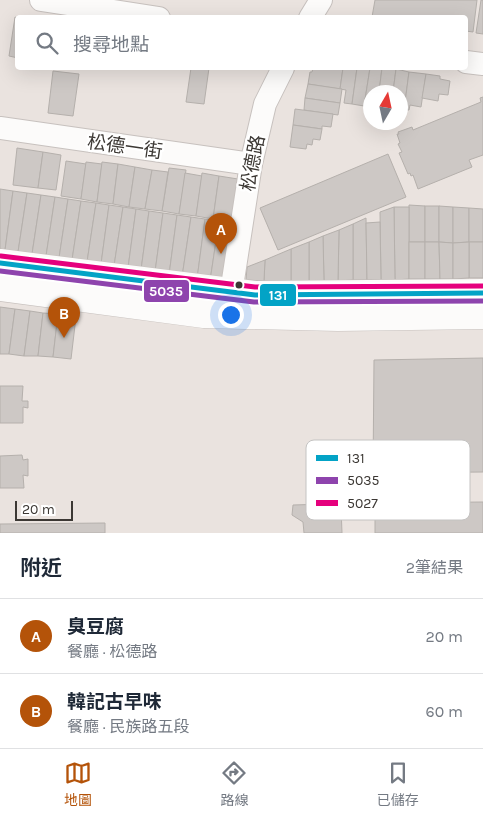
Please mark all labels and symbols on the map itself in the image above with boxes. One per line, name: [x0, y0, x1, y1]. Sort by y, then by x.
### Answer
north arrow: [363, 85, 408, 130]
street label: 松德一街: [86, 131, 164, 163]
street label: 松德路: [237, 133, 269, 193]
pin: A: [205, 213, 237, 254]
line badge: 5035: [143, 279, 190, 303]
unlabelled marker: [234, 280, 244, 290]
text: 5035: [149, 283, 183, 300]
line badge: 131: [259, 283, 297, 307]
text: 131: [269, 287, 287, 304]
pin: B: [48, 297, 80, 338]
your location: [218, 302, 244, 328]
legend: [306, 440, 470, 520]
text: 131: [347, 450, 365, 467]
text: 5035: [347, 472, 379, 489]
text: 5027: [347, 495, 378, 512]
scale bar: [15, 498, 72, 521]

